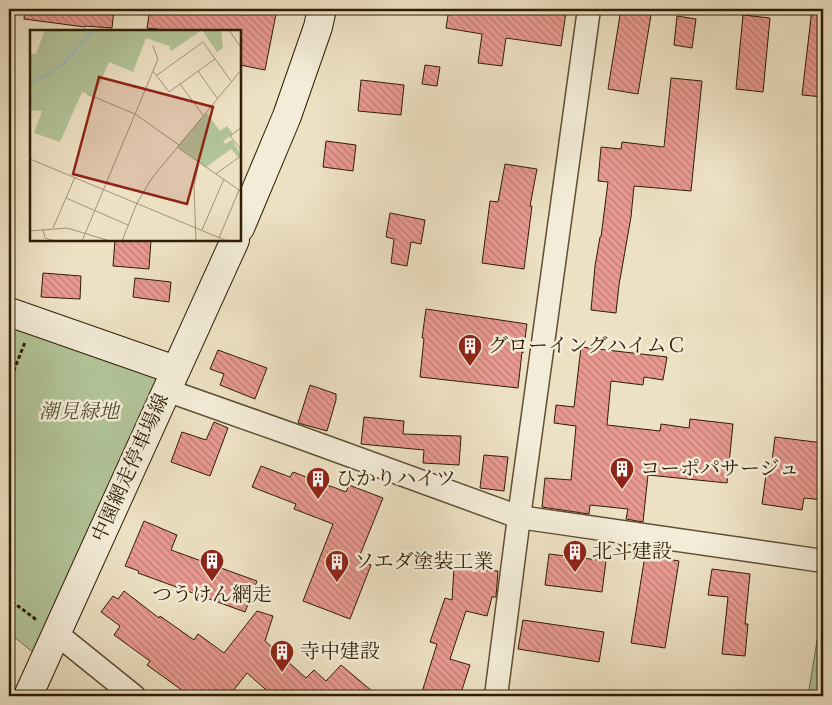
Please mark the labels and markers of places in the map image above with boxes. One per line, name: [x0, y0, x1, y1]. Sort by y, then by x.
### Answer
building icon: グローイングハイムＣ: [457, 333, 483, 367]
place label: グローイングハイムＣ: [488, 334, 686, 359]
building icon: コーポパサージュ: [609, 456, 635, 490]
place label: コーポパサージュ: [640, 457, 799, 482]
building icon: ひかりハイツ: [305, 466, 331, 500]
place label: ひかりハイツ: [336, 467, 456, 492]
building icon: 北斗建設: [562, 539, 588, 573]
place label: 北斗建設: [592, 540, 672, 565]
building icon: つうけん網走: [199, 548, 225, 582]
building icon: ソエダ塗装工業: [324, 549, 350, 583]
place label: ソエダ塗装工業: [354, 550, 494, 575]
place label: つうけん網走: [152, 583, 272, 608]
building icon: 寺中建設: [269, 639, 295, 673]
place label: 寺中建設: [300, 640, 380, 665]

